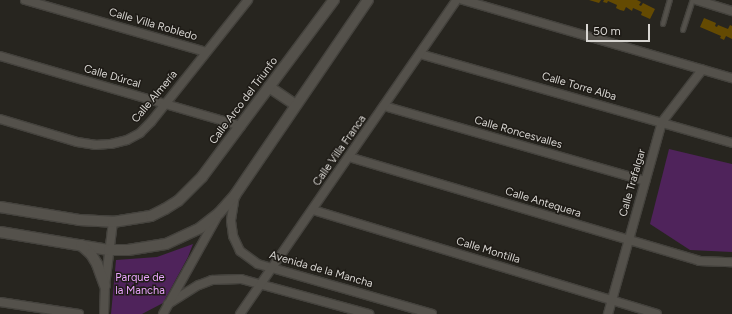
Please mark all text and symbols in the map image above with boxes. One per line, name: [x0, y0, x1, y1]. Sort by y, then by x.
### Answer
street label: Calle Villa Robledo: [107, 6, 199, 44]
scale bar: [588, 16, 652, 42]
text: 50 m: [593, 24, 621, 38]
street label: Calle Arco del Triunfo: [207, 55, 281, 147]
street label: Calle Dúrcal: [82, 63, 142, 91]
street label: Calle Almería: [129, 68, 181, 126]
street label: Calle Torre Alba: [540, 70, 618, 104]
street label: Calle Villa Franca: [311, 113, 369, 189]
street label: Calle Roncesvalles: [473, 114, 563, 152]
street label: Calle Trafalgar: [617, 148, 649, 218]
street label: Calle Antequera: [503, 185, 583, 221]
street label: Calle Montilla: [454, 235, 522, 267]
street label: Avenida de la Mancha: [268, 249, 374, 291]
park label: Parque de la Mancha: [115, 272, 165, 298]

